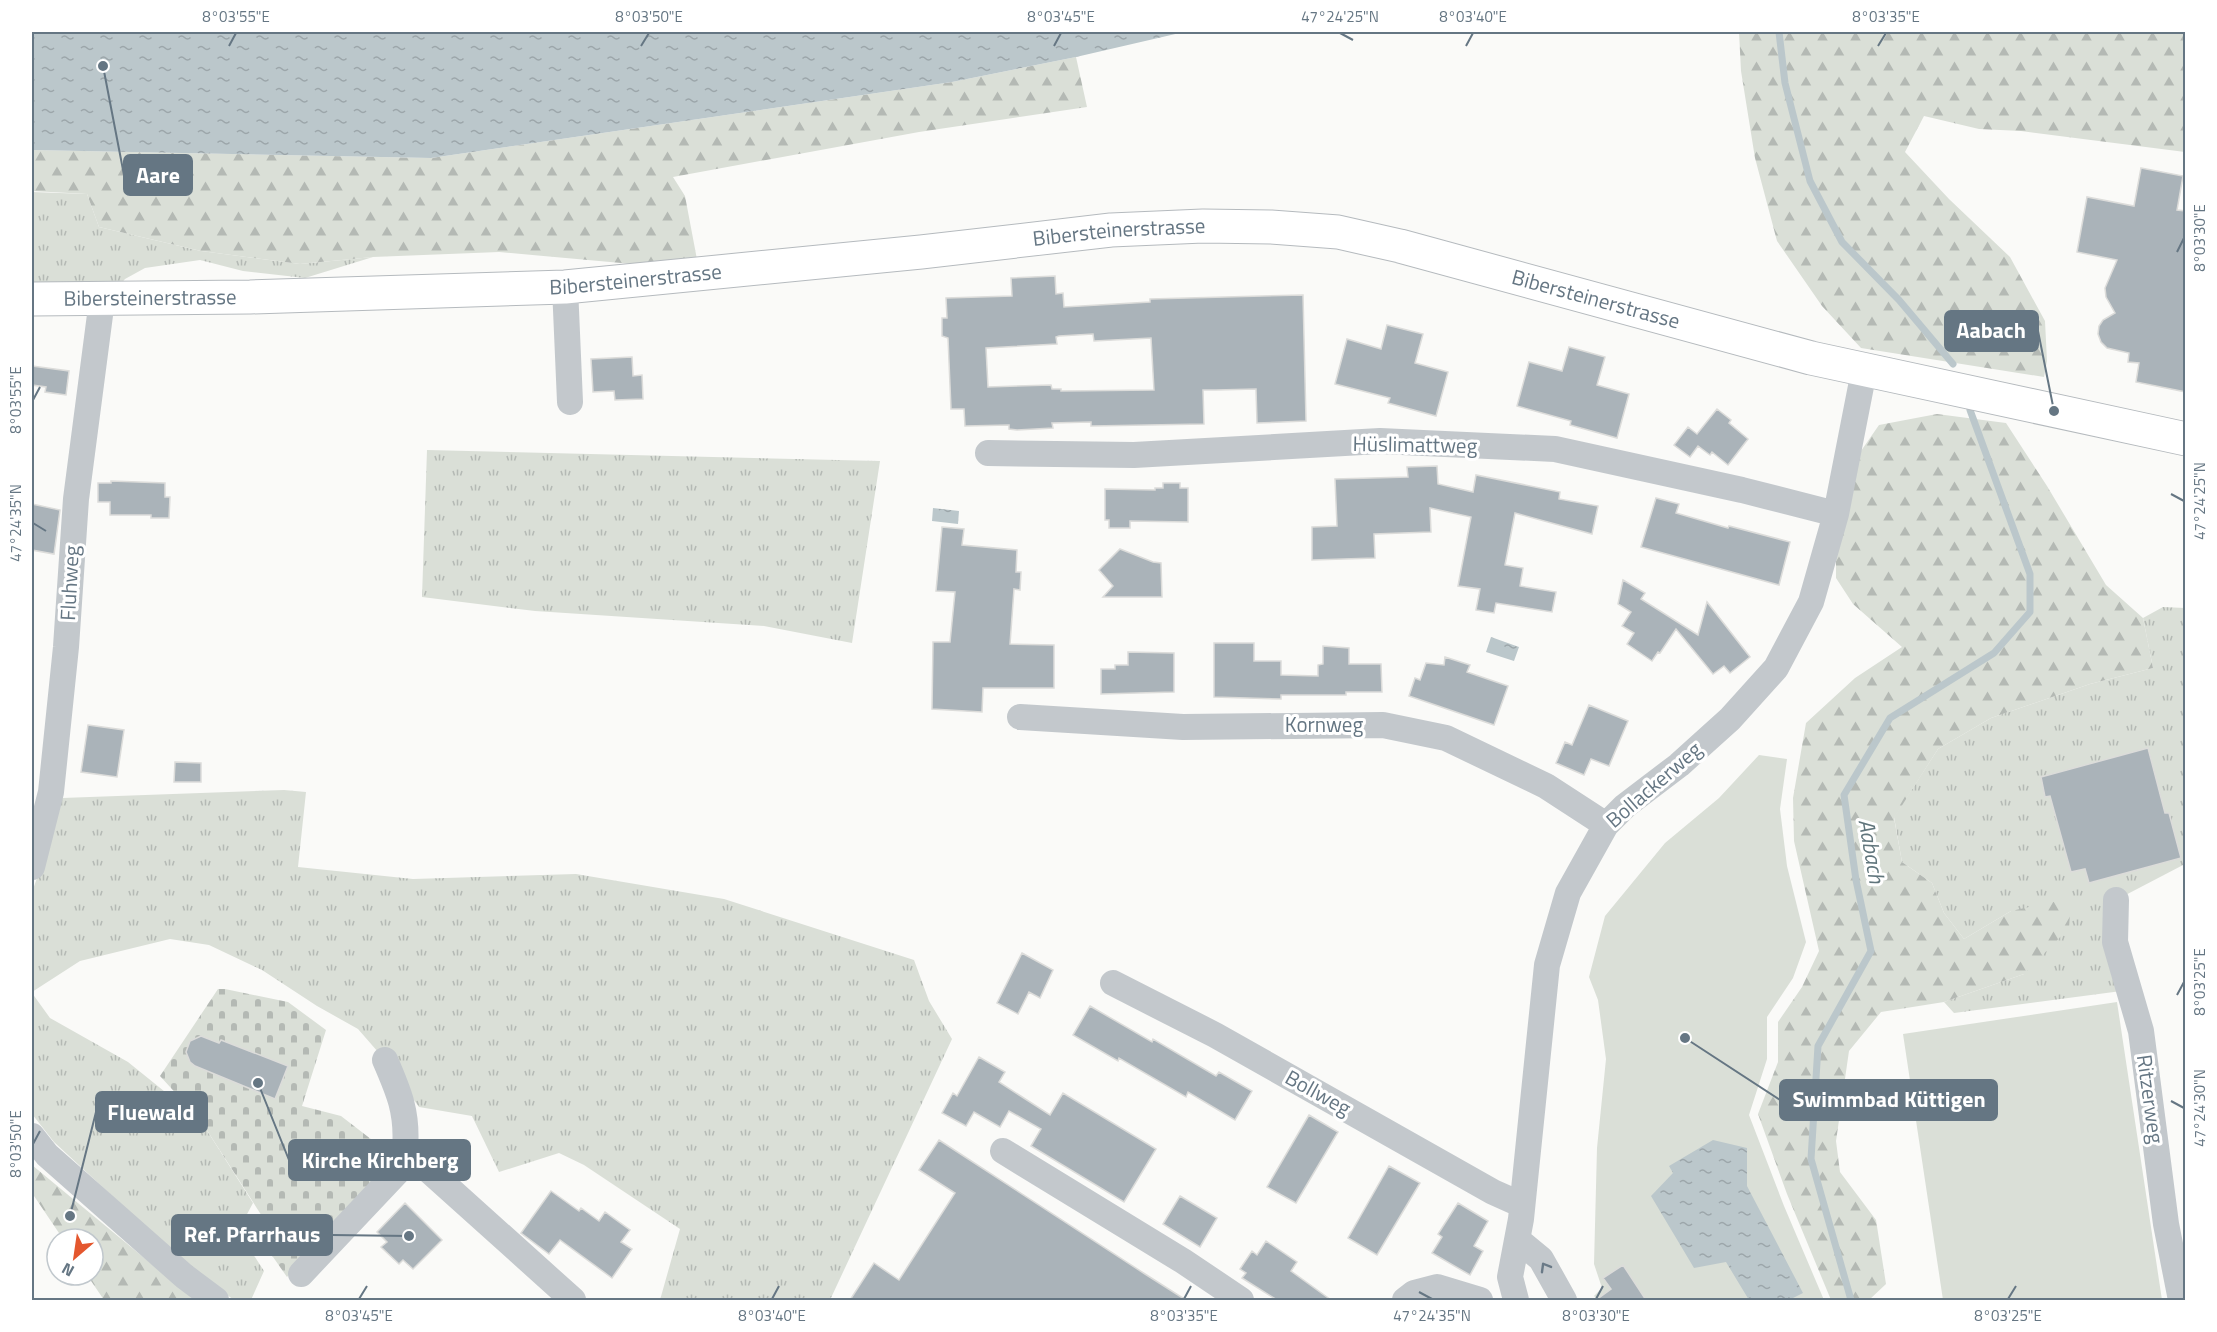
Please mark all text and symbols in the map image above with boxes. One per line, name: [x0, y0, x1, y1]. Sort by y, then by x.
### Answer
text: 8°03'55"E: [202, 5, 270, 28]
text: 8°03'50"E: [615, 5, 683, 28]
text: 8°03'45"E: [1027, 5, 1095, 28]
text: 47°24'25"N: [1301, 5, 1379, 28]
text: 8°03'40"E: [1439, 5, 1507, 28]
text: 8°03'35"E: [1852, 5, 1920, 28]
callout: Aare: [124, 155, 192, 195]
text: Aare: [136, 158, 180, 192]
text: 8°03'30"E: [2188, 204, 2211, 272]
street label: Bibersteinerstrasse: [1031, 209, 1206, 254]
street label: Bibersteinerstrasse: [549, 255, 723, 302]
street label: Bibersteinerstrasse: [1508, 260, 1684, 337]
street label: Bibersteinerstrasse: [63, 280, 237, 314]
callout: Aabach: [1945, 311, 2038, 351]
text: Aabach: [1956, 313, 2026, 347]
text: 8°03'55"E: [4, 366, 27, 434]
street label: Hüslimattweg: [1352, 427, 1478, 461]
text: 47°24'25"N: [2188, 462, 2211, 540]
text: 47°24'35"N: [4, 484, 27, 562]
street label: Fluhweg: [51, 544, 87, 621]
street label: Kornweg: [1285, 708, 1363, 740]
street label: Bollackerweg: [1598, 733, 1709, 835]
water label: Aabach: [1850, 816, 1895, 887]
text: 8°03'25"E: [2188, 948, 2211, 1016]
street label: Ritzerweg: [2129, 1052, 2173, 1146]
street label: Bollweg: [1280, 1061, 1357, 1123]
text: 47°24'30"N: [2188, 1069, 2211, 1147]
callout: Swimmbad Küttigen: [1780, 1080, 1997, 1120]
text: Swimmbad Küttigen: [1792, 1082, 1986, 1116]
callout: Fluewald: [96, 1092, 207, 1132]
text: Fluewald: [107, 1095, 195, 1129]
text: 8°03'50"E: [4, 1110, 27, 1178]
callout: Kirche Kirchberg: [289, 1140, 470, 1180]
text: Kirche Kirchberg: [302, 1143, 459, 1177]
callout: Ref. Pfarrhaus: [172, 1215, 332, 1255]
text: Ref. Pfarrhaus: [184, 1217, 320, 1251]
north arrow: [45, 1227, 105, 1287]
text: N: [57, 1257, 78, 1283]
one-way arrow: [1541, 1263, 1553, 1273]
text: 8°03'45"E: [325, 1304, 393, 1327]
text: 8°03'40"E: [738, 1304, 806, 1327]
text: 8°03'35"E: [1150, 1304, 1218, 1327]
text: 47°24'35"N: [1393, 1304, 1471, 1327]
text: 8°03'30"E: [1562, 1304, 1630, 1327]
text: 8°03'25"E: [1974, 1304, 2042, 1327]

